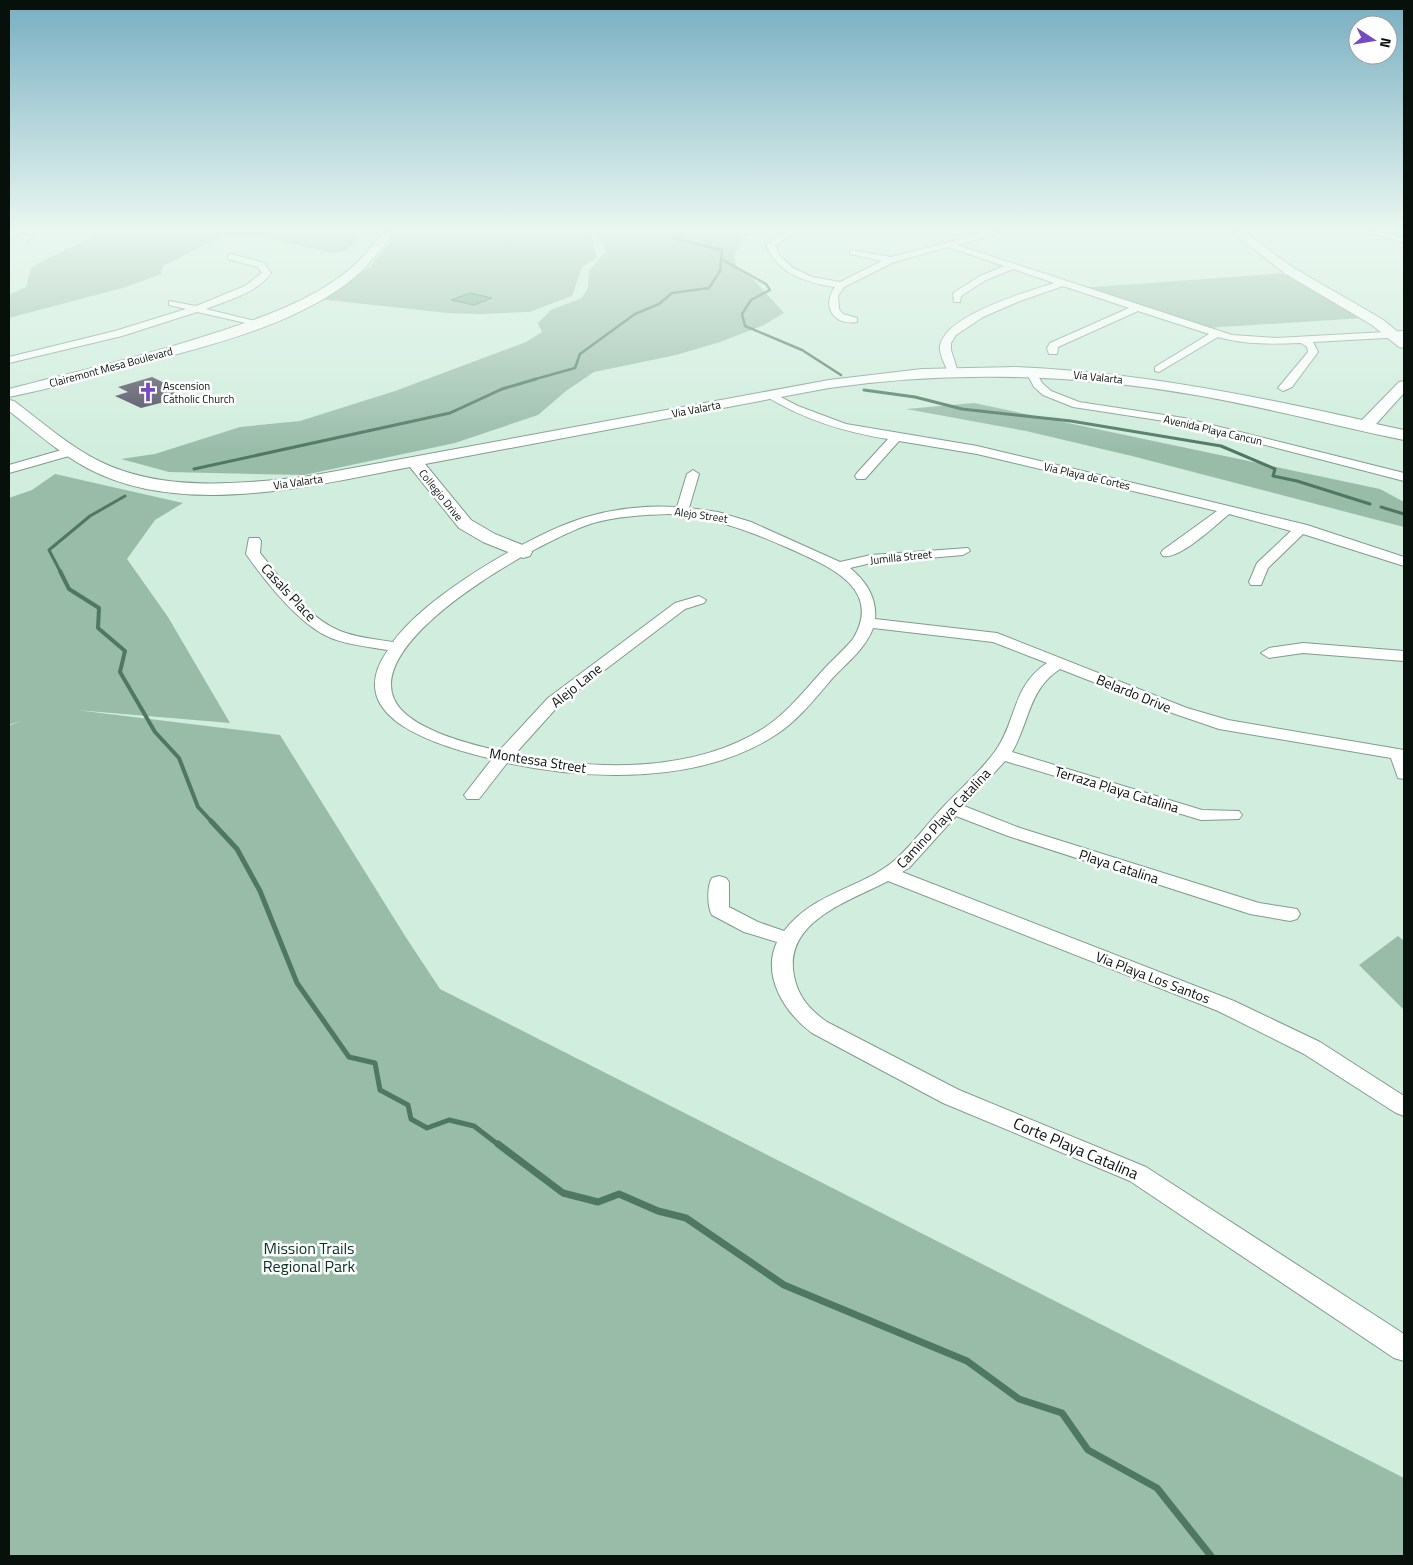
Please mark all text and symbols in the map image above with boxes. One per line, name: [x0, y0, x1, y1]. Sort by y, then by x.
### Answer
north arrow: [1348, 15, 1398, 65]
text: N: [1375, 36, 1397, 50]
street label: Clairemont Mesa Boulevard: [47, 343, 175, 391]
street label: Via Valarta: [1073, 366, 1124, 388]
place label: Ascension Catholic Church: [163, 378, 234, 407]
church icon: Ascension Catholic Church: [137, 381, 159, 403]
street label: Via Valarta: [670, 396, 722, 422]
street label: Avenida Playa Cancun: [1162, 411, 1264, 449]
street label: Via Playa de Cortes: [1042, 458, 1132, 494]
street label: Collegio Drive: [415, 466, 467, 525]
street label: Via Valarta: [272, 471, 324, 493]
street label: Alejo Street: [673, 503, 729, 527]
street label: Jumilla Street: [869, 546, 933, 568]
street label: Casals Place: [257, 558, 321, 626]
street label: Alejo Lane: [546, 658, 606, 712]
street label: Belardo Drive: [1093, 668, 1175, 718]
street label: Montessa Street: [488, 742, 588, 778]
street label: Terraza Playa Catalina: [1052, 760, 1182, 818]
street label: Camino Playa Catalina: [891, 763, 995, 873]
street label: Playa Catalina: [1076, 843, 1162, 889]
street label: Via Playa Los Santos: [1093, 946, 1213, 1008]
street label: Corte Playa Catalina: [1010, 1111, 1142, 1185]
park label: Mission Trails Regional Park: [263, 1236, 356, 1278]

